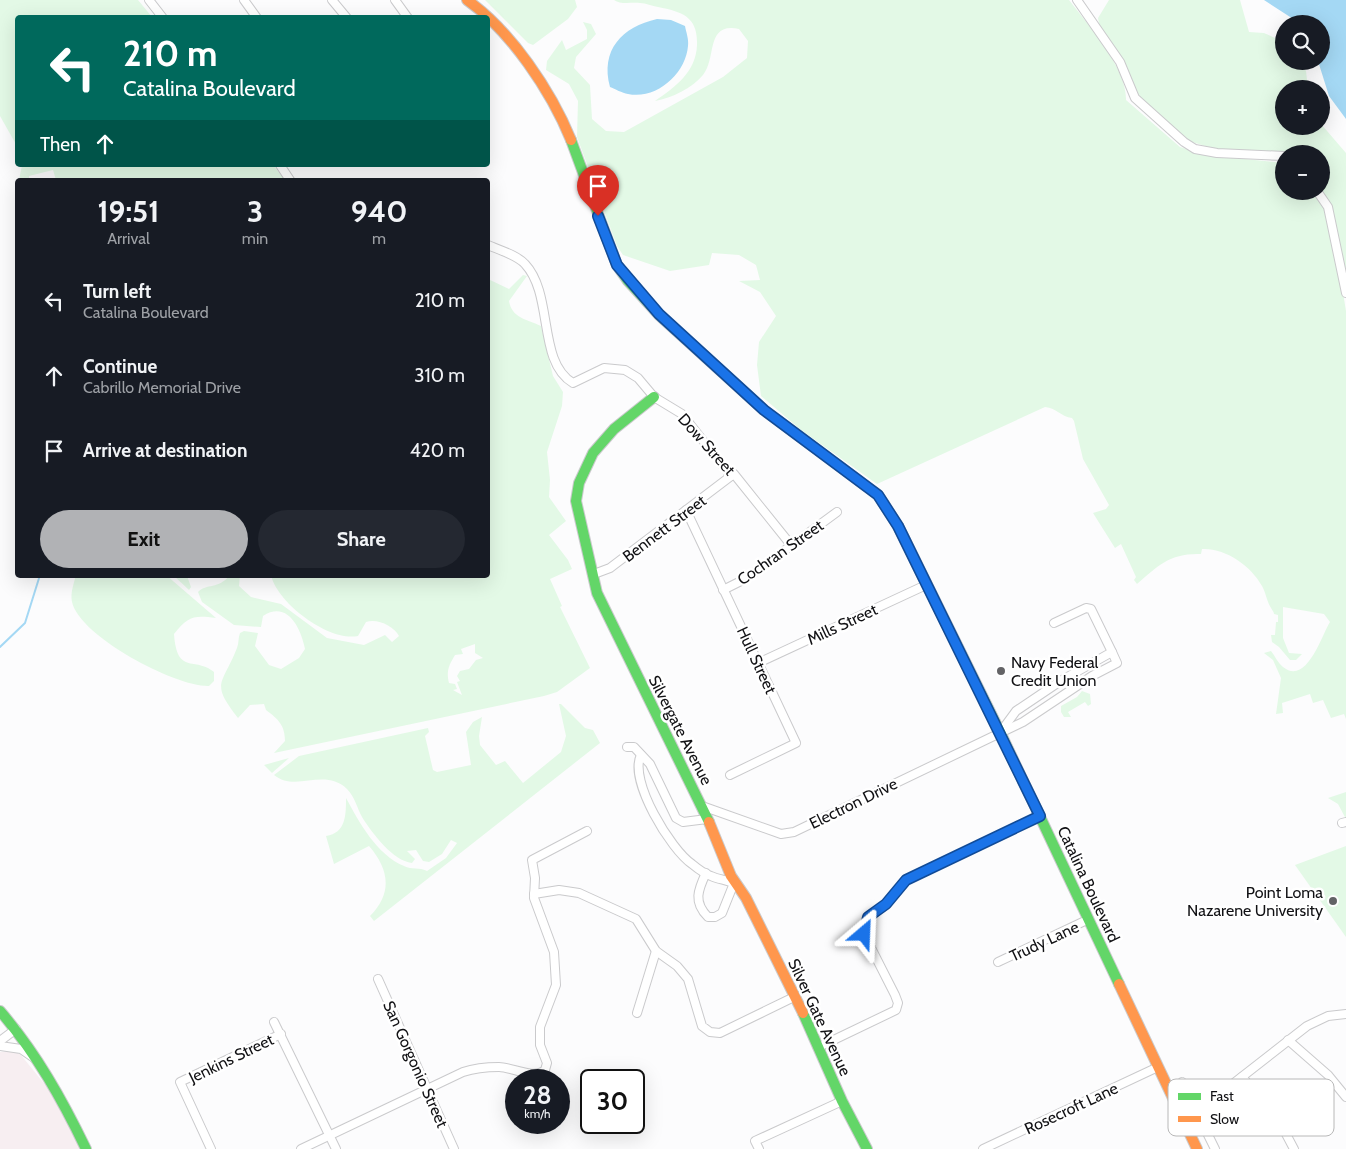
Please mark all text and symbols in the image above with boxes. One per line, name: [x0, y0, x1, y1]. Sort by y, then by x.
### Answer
map controls: [1275, 15, 1330, 200]
button: search: [1275, 15, 1330, 70]
text: 210 m: [123, 32, 217, 75]
icon: left: [40, 35, 105, 100]
text: Catalina Boulevard: [123, 75, 296, 102]
button: +: [1275, 80, 1330, 135]
icon: ahead: [91, 130, 119, 158]
text: Then: [40, 133, 81, 156]
button: −: [1275, 145, 1330, 200]
pin: [577, 165, 619, 216]
icon: arrive: [584, 172, 612, 200]
text: 19:51: [98, 193, 159, 230]
text: 3: [247, 193, 263, 230]
text: 940: [351, 193, 407, 230]
text: Arrival: [107, 229, 150, 248]
text: min: [242, 229, 268, 248]
text: m: [372, 229, 386, 248]
text: Turn left: [83, 280, 151, 303]
icon: left: [40, 287, 68, 315]
text: 210 m: [415, 289, 465, 312]
text: Catalina Boulevard: [83, 303, 209, 322]
text: Continue: [83, 355, 157, 378]
icon: ahead: [40, 362, 68, 390]
text: 310 m: [414, 364, 465, 387]
text: Cabrillo Memorial Drive: [83, 378, 241, 397]
street label: Dow Street: [674, 410, 740, 480]
icon: arrive: [40, 437, 68, 465]
text: Arrive at destination: [83, 439, 247, 462]
text: 420 m: [410, 439, 465, 462]
street label: Bennett Street: [619, 491, 710, 566]
button: Exit: [40, 510, 248, 568]
button: Share: [258, 510, 465, 568]
street label: Cochran Street: [734, 515, 827, 589]
street label: Mills Street: [804, 600, 881, 649]
street label: Hull Street: [733, 624, 781, 697]
place label: Navy Federal Credit Union: [1011, 653, 1099, 690]
marker: Navy Federal Credit Union: [995, 665, 1007, 677]
street label: Silvergate Avenue: [645, 672, 716, 788]
street label: Electron Drive: [806, 774, 900, 833]
street label: Catalina Boulevard: [1053, 823, 1124, 945]
place label: Point Loma Nazarene University: [1187, 883, 1323, 920]
marker: Point Loma Nazarene University: [1327, 895, 1339, 907]
position arrow: [837, 907, 889, 959]
street label: Trudy Lane: [1007, 917, 1082, 966]
street label: Silver Gate Avenue: [784, 956, 855, 1079]
street label: San Gorgonio Street: [379, 998, 452, 1131]
street label: Jenkins Street: [185, 1030, 277, 1088]
speed limit sign: 30: [580, 1069, 645, 1134]
street label: Rosecroft Lane: [1021, 1079, 1121, 1138]
legend: [1168, 1079, 1334, 1136]
text: 28: [523, 1080, 552, 1110]
text: Fast: [1210, 1087, 1234, 1105]
text: km/h: [524, 1106, 551, 1121]
text: Slow: [1210, 1110, 1239, 1128]

